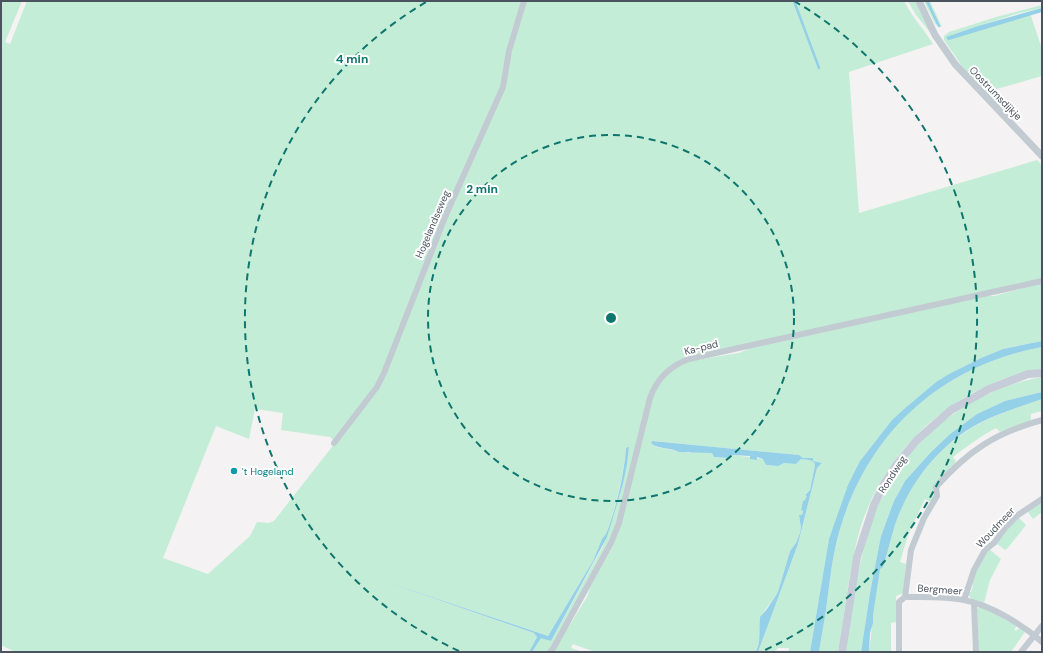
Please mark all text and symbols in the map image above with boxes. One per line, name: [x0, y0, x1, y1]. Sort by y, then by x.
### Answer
text: 4 min: [336, 51, 368, 67]
street label: Oostrumsdijkje: [967, 64, 1025, 123]
text: 2 min: [466, 181, 498, 197]
street label: Hogelandseweg: [412, 188, 453, 260]
centre of rings: [604, 311, 618, 325]
street label: Ka-pad: [683, 337, 719, 358]
street label: Rondweg: [875, 453, 910, 496]
place label: 't Hogeland: [242, 465, 293, 478]
marker: 't Hogeland: [229, 466, 239, 476]
street label: Woudmeer: [973, 504, 1018, 550]
street label: Bergmeer: [917, 581, 963, 598]

